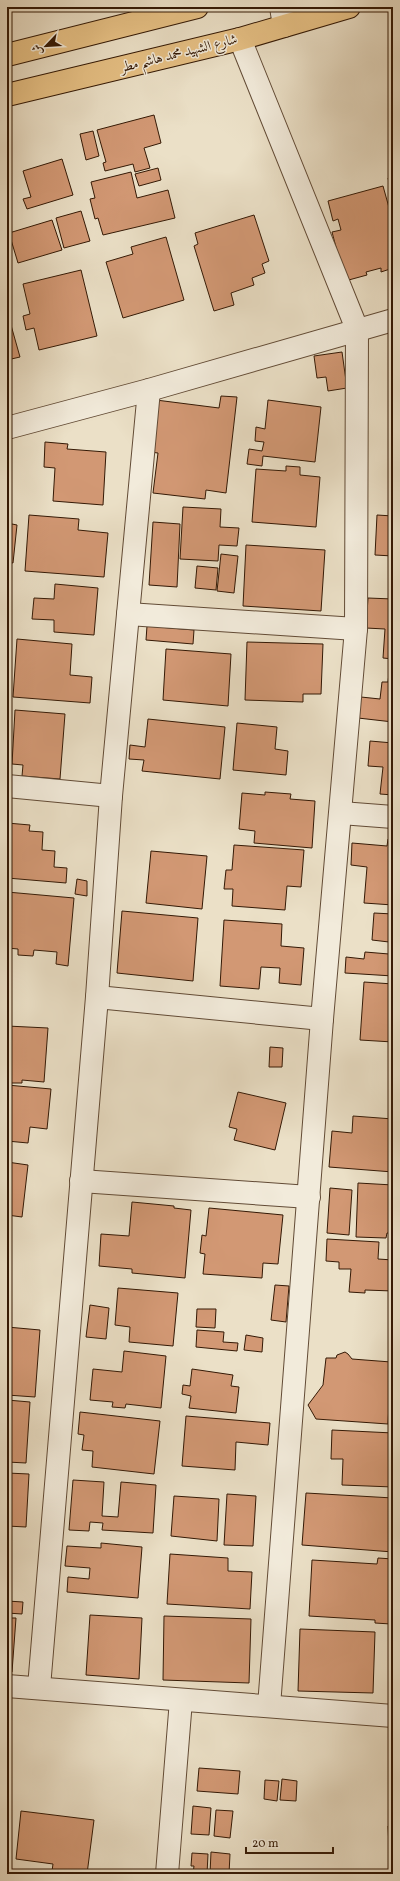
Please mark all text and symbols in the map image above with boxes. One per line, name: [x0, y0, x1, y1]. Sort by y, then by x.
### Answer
north arrow: [26, 26, 66, 66]
street label: شارع الشهيد محمد هاشم مطر: [117, 30, 240, 81]
text: ش: [29, 41, 47, 58]
scale bar: [246, 1829, 333, 1855]
text: 20 m: [252, 1836, 279, 1852]

